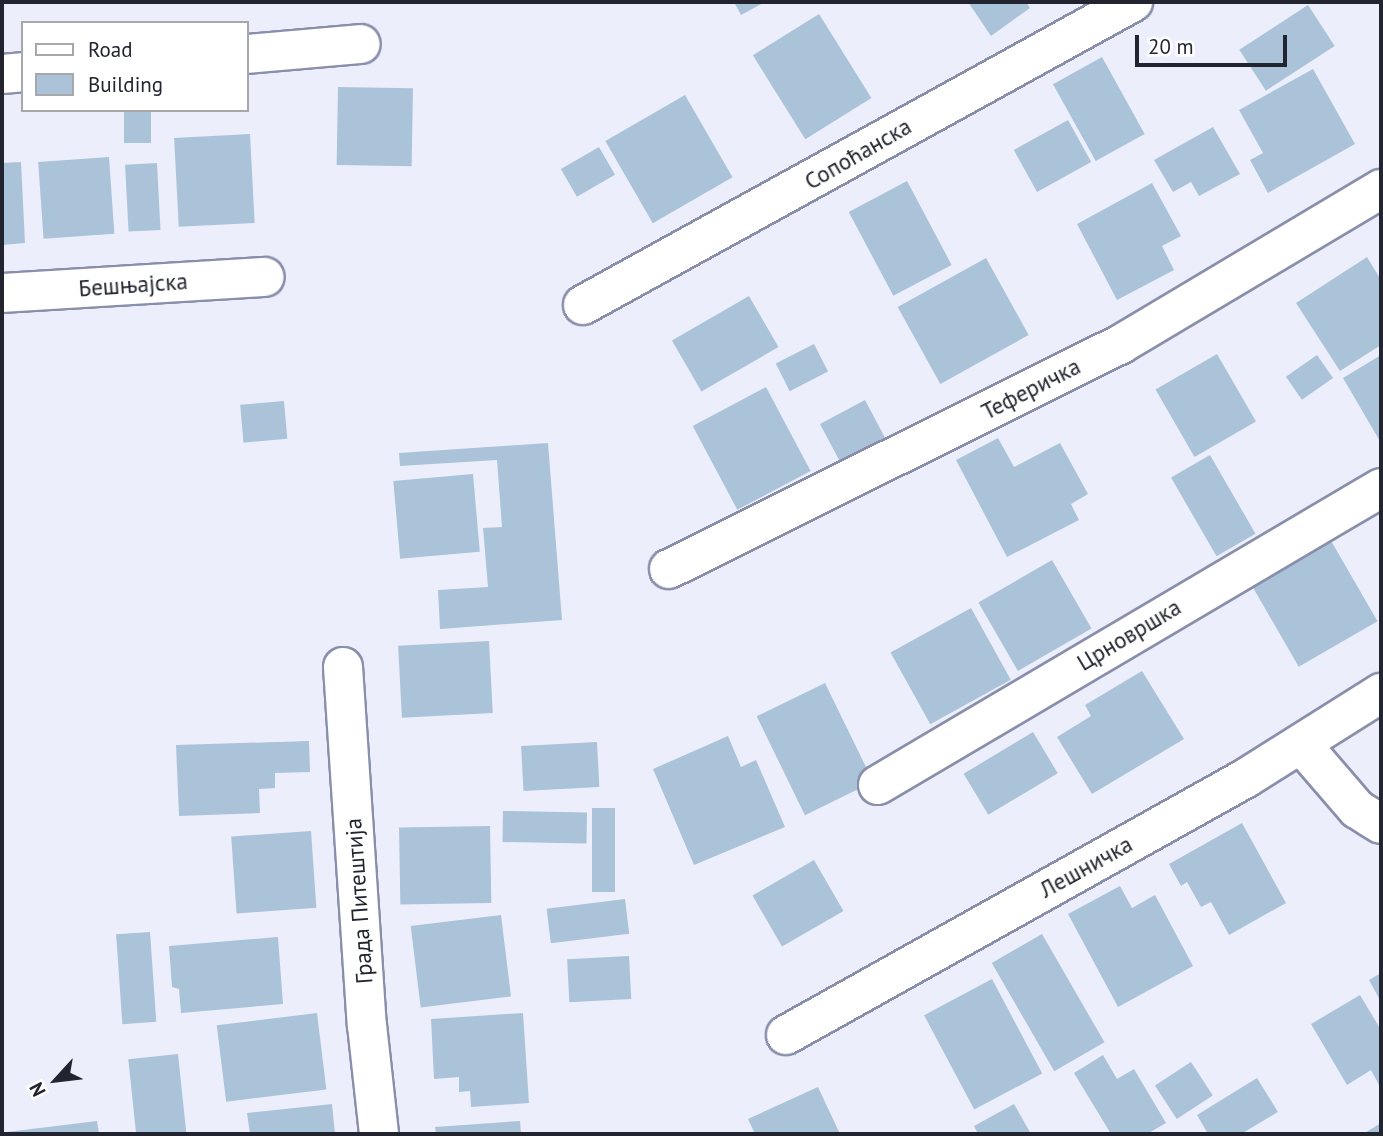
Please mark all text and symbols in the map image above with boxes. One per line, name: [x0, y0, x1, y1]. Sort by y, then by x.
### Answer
legend: [21, 21, 248, 112]
scale bar: [1138, 21, 1290, 65]
text: 20 m: [1148, 33, 1194, 60]
text: Road: [88, 36, 132, 63]
text: Building: [88, 71, 163, 98]
street label: Сопоћанска: [800, 112, 916, 196]
street label: Бешњајска: [78, 267, 188, 303]
street label: Теферичка: [977, 352, 1085, 426]
street label: Црновршка: [1072, 593, 1186, 677]
street label: Града Питештија: [339, 817, 379, 985]
street label: Лешничка: [1035, 830, 1137, 904]
north arrow: [21, 1045, 91, 1115]
text: N: [24, 1079, 51, 1101]

